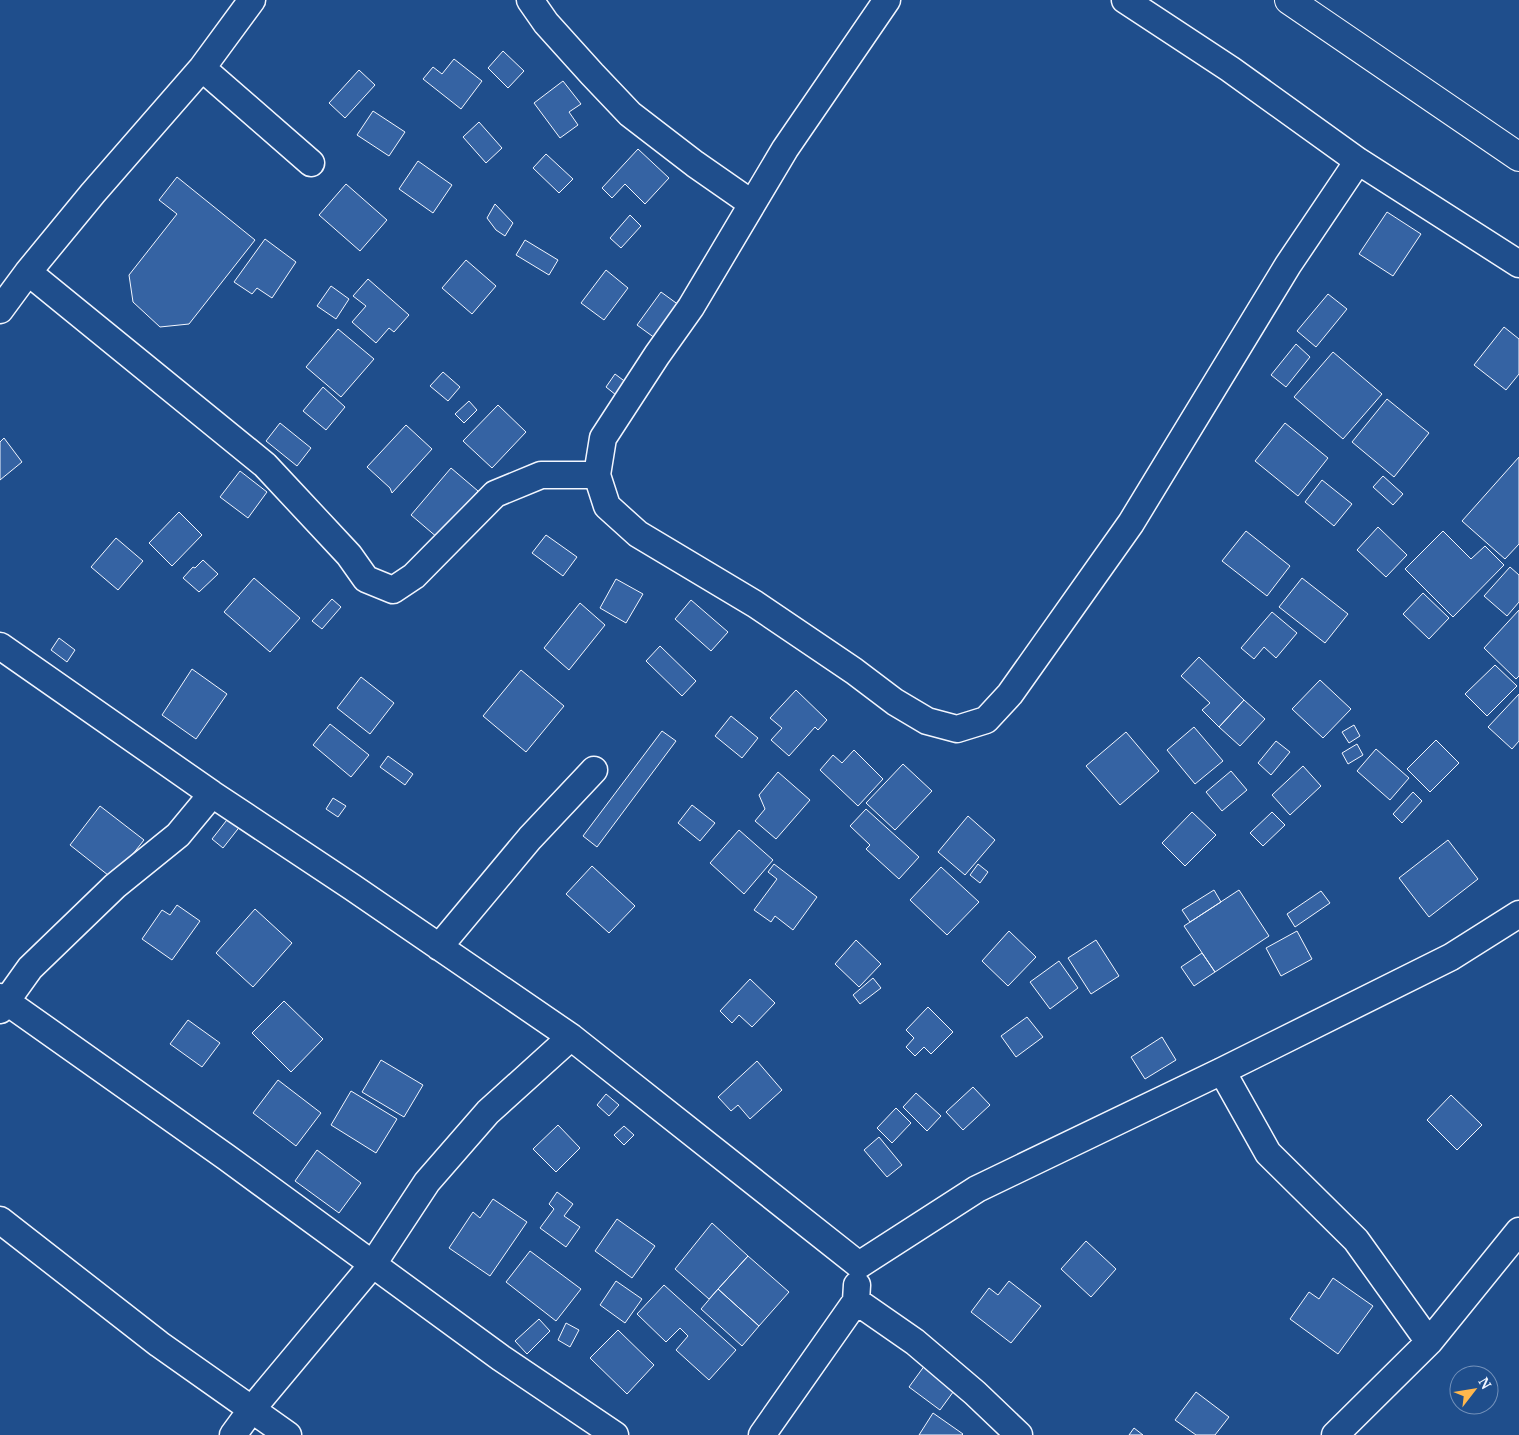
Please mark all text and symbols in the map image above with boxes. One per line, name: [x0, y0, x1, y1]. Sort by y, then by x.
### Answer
north arrow: [1449, 1365, 1499, 1415]
text: N: [1475, 1374, 1497, 1393]

